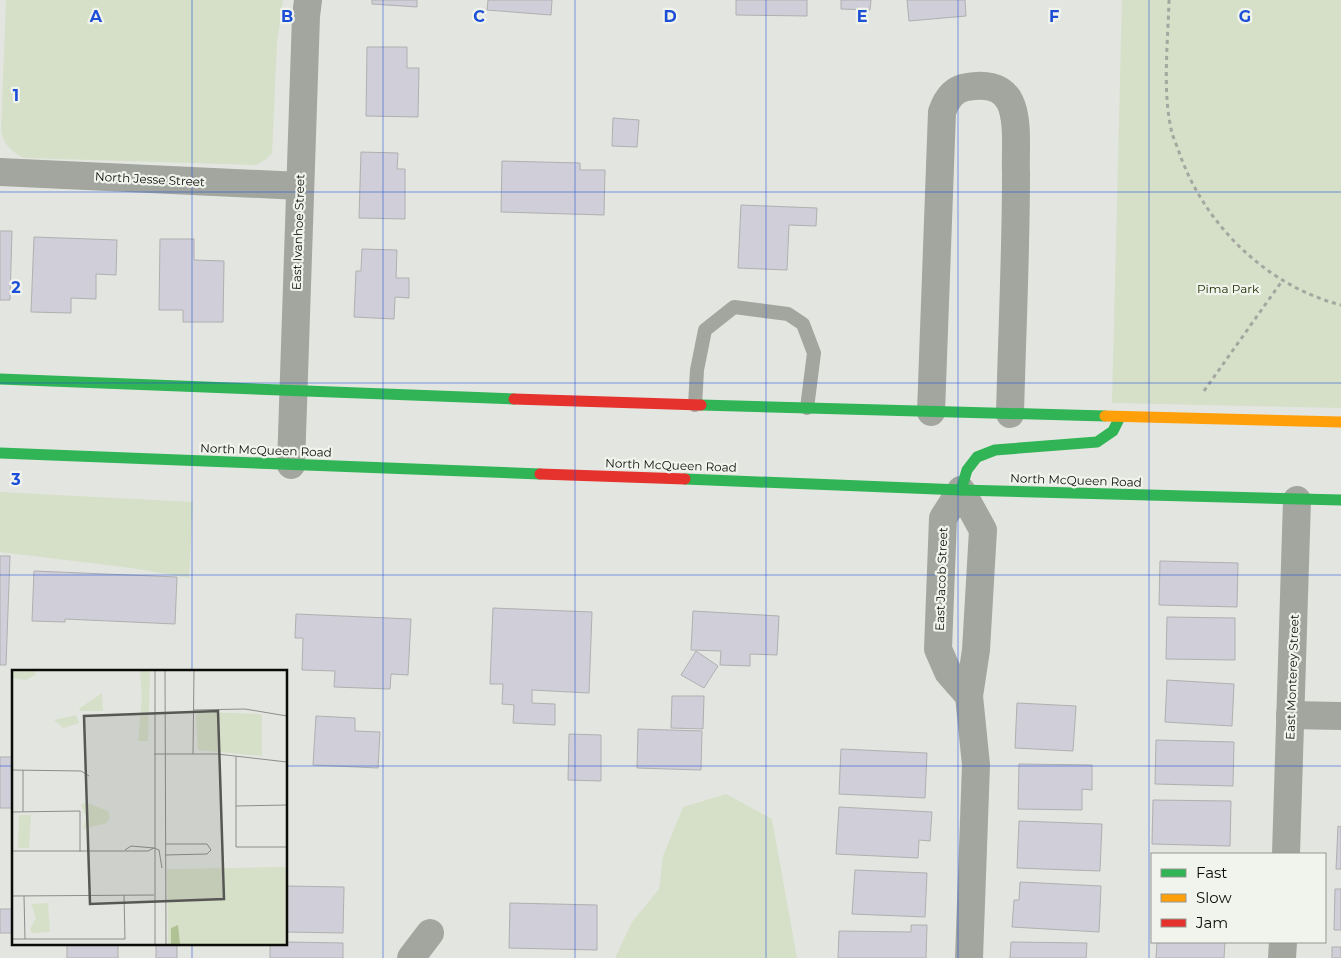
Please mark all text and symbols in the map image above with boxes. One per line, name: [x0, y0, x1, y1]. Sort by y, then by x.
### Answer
text: A: [89, 7, 103, 26]
text: B: [281, 7, 293, 26]
text: C: [473, 7, 485, 26]
text: D: [663, 7, 677, 26]
text: E: [857, 7, 867, 26]
text: F: [1049, 7, 1059, 26]
text: G: [1239, 7, 1251, 26]
text: 1: [13, 86, 19, 105]
street label: North Jesse Street: [95, 169, 205, 189]
street label: East Ivanhoe Street: [288, 174, 308, 290]
text: 2: [11, 278, 21, 297]
park label: Pima Park: [1197, 281, 1260, 296]
street label: North McQueen Road: [200, 440, 332, 460]
street label: North McQueen Road: [605, 455, 737, 475]
text: 3: [10, 470, 21, 489]
street label: North McQueen Road: [1010, 470, 1142, 490]
street label: East Jacob Street: [932, 527, 950, 631]
street label: East Monterey Street: [1282, 614, 1302, 740]
inset map: [12, 670, 288, 946]
legend: [1151, 853, 1326, 943]
text: Fast: [1196, 863, 1227, 882]
text: Slow: [1196, 888, 1232, 907]
text: Jam: [1195, 913, 1228, 932]

